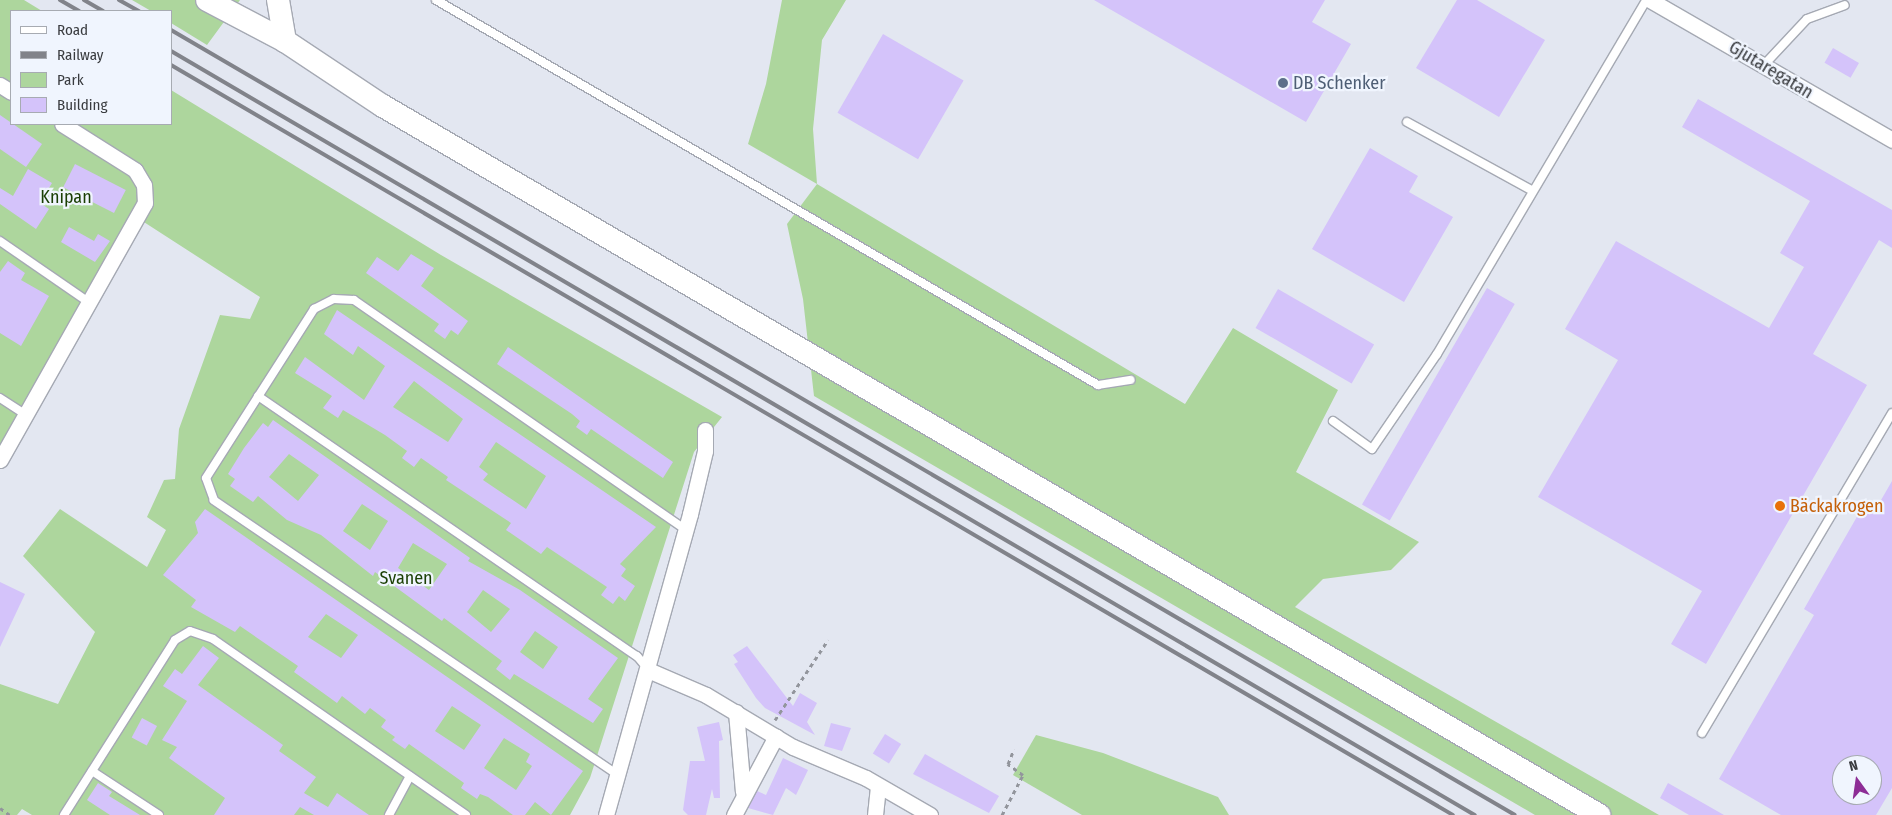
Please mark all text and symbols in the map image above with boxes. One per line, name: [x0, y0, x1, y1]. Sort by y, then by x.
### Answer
legend: [10, 10, 172, 125]
text: Road: [57, 21, 88, 39]
street label: Gjutaregatan: [1725, 36, 1817, 104]
text: Railway: [57, 46, 104, 64]
text: Park: [57, 71, 84, 89]
place label: DB Schenker: [1293, 72, 1385, 94]
marker: DB Schenker: [1277, 77, 1289, 89]
text: Building: [57, 96, 108, 114]
park label: Knipan: [40, 186, 92, 208]
place label: Bäckakrogen: [1790, 495, 1883, 517]
marker: Bäckakrogen: [1774, 500, 1786, 512]
park label: Svanen: [379, 567, 433, 589]
north arrow: [1832, 755, 1882, 805]
text: N: [1847, 757, 1860, 775]

